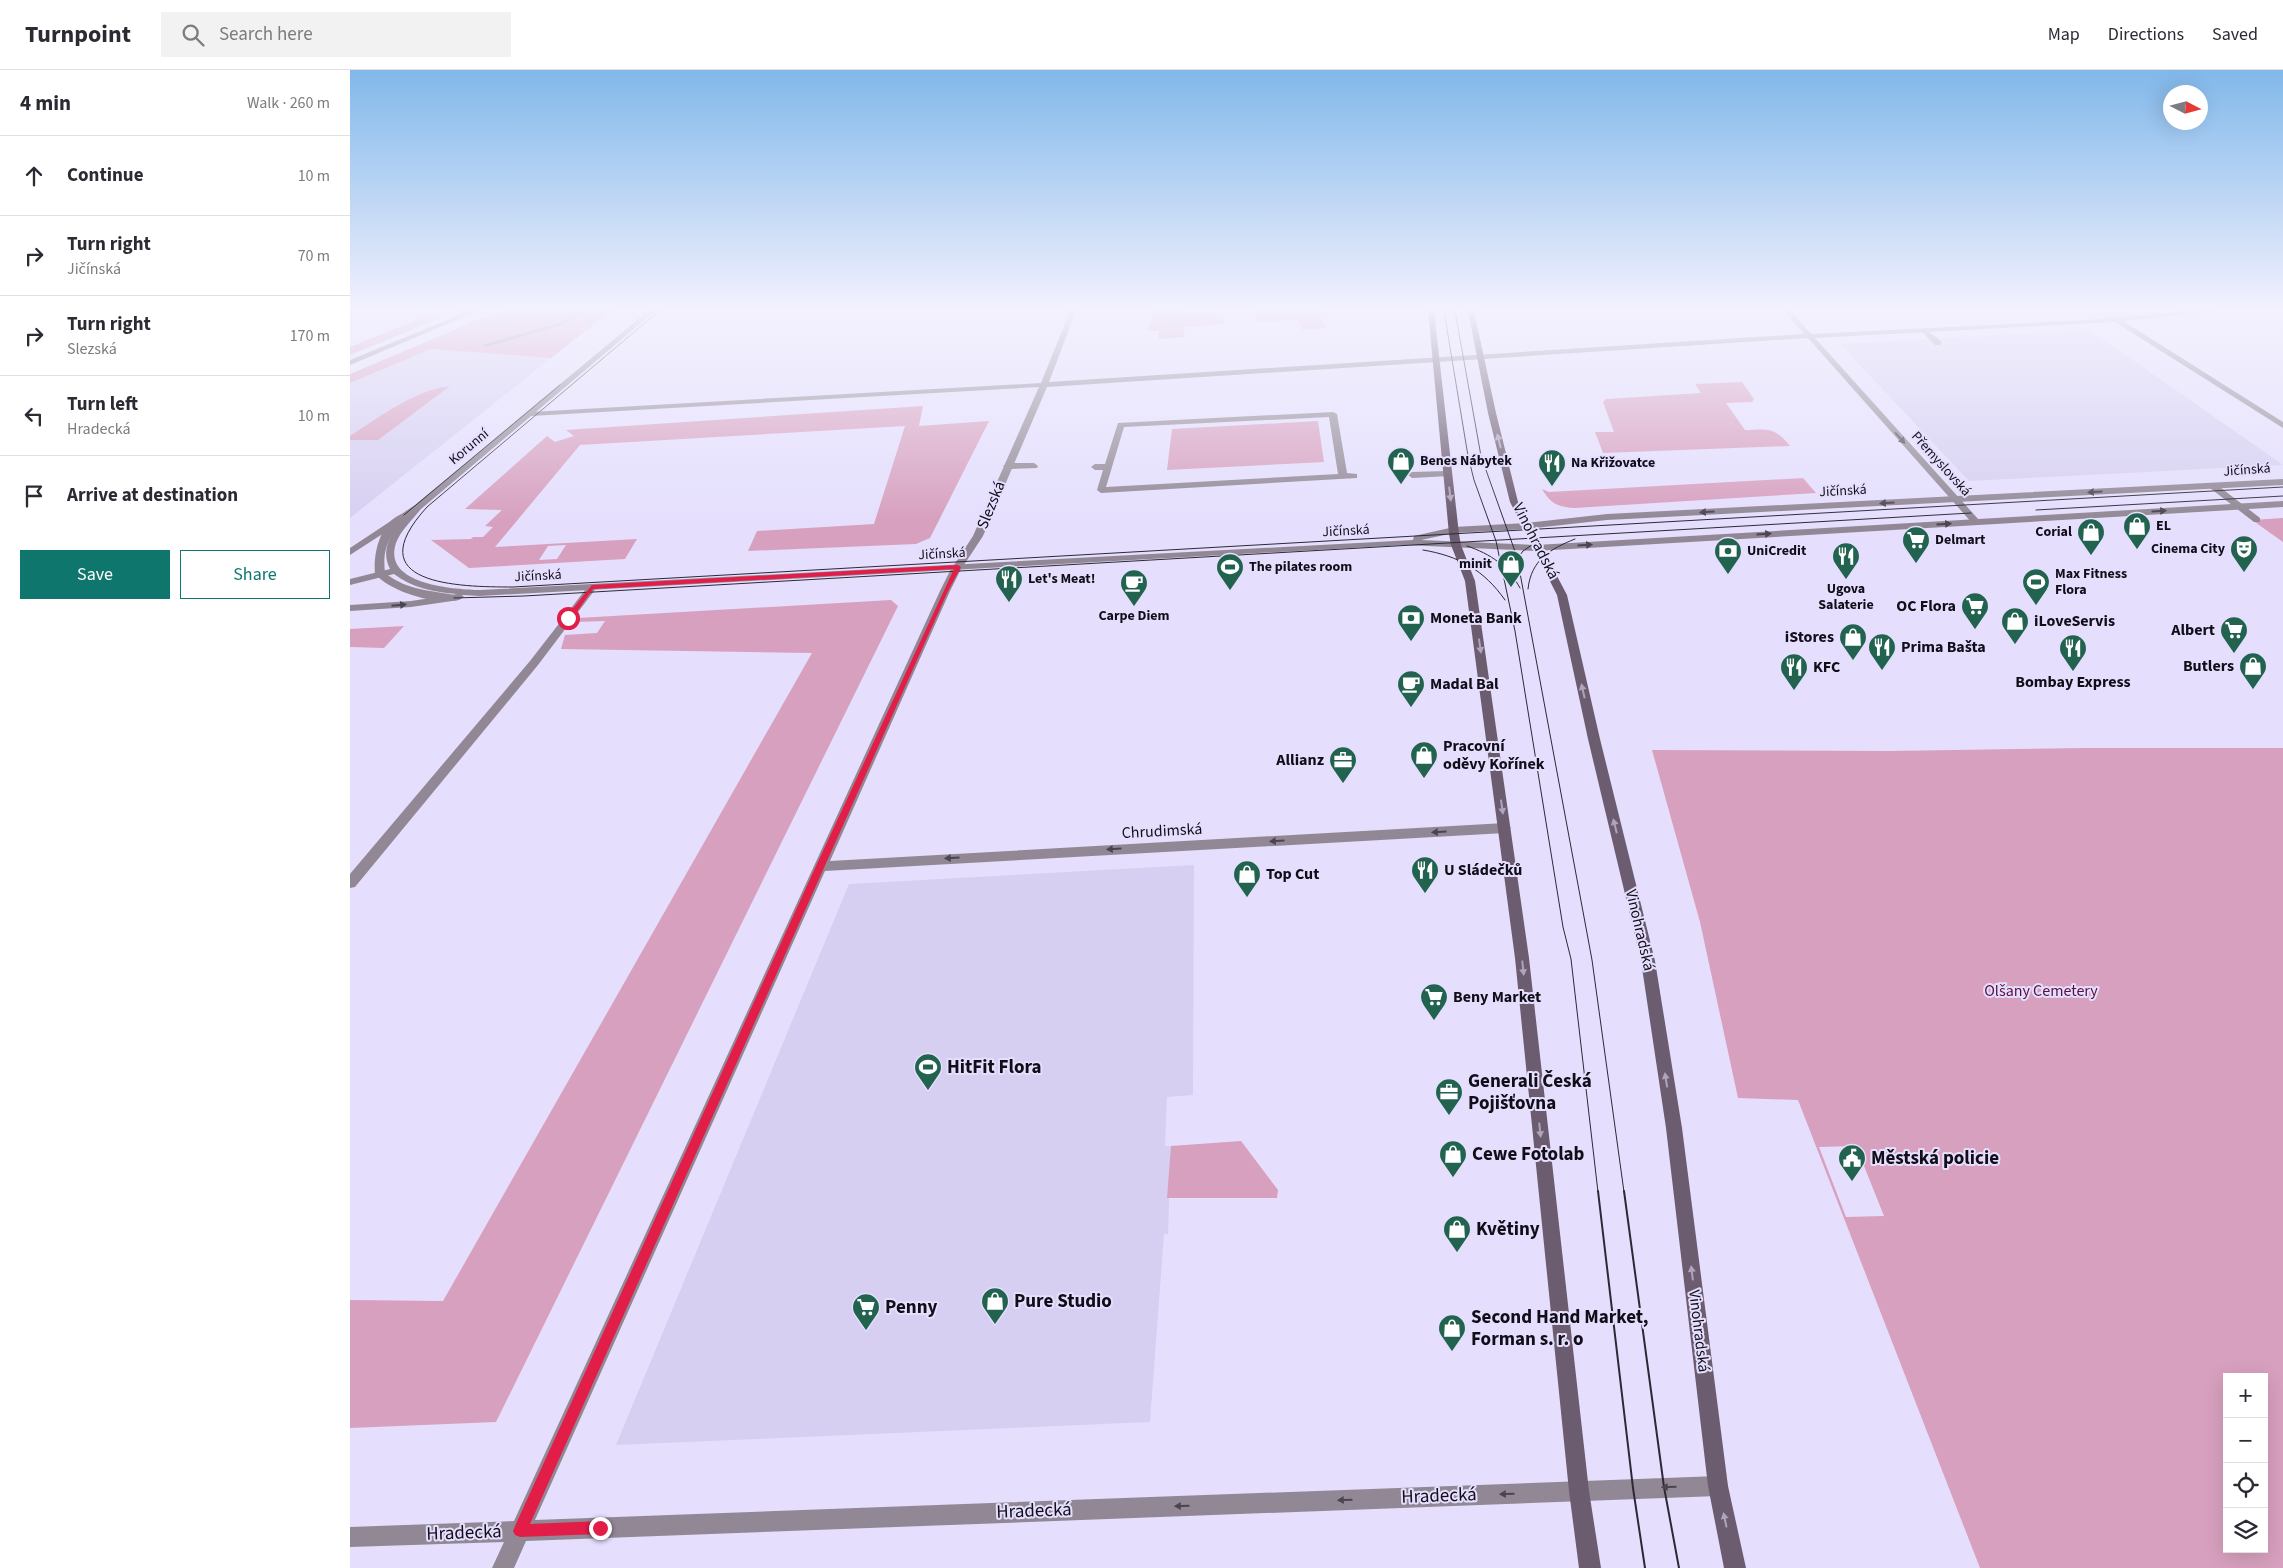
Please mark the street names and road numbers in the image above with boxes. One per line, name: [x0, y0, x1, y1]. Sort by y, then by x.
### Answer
street label: Korunní: [445, 424, 494, 470]
street label: Přemyslovská: [1906, 427, 1976, 501]
street label: Jičínská: [2223, 458, 2271, 482]
street label: Slezská: [971, 478, 1011, 532]
street label: Jičínská: [1819, 480, 1867, 502]
street label: Vinohradská: [1507, 499, 1565, 583]
street label: Jičínská: [1322, 520, 1370, 542]
street label: Jičínská: [918, 543, 966, 565]
street label: Jičínská: [514, 565, 562, 587]
street label: Chrudimská: [1121, 818, 1203, 844]
street label: Vinohradská: [1620, 887, 1660, 973]
street label: Vinohradská: [1683, 1288, 1715, 1374]
street label: Hradecká: [1401, 1481, 1477, 1511]
street label: Hradecká: [996, 1496, 1072, 1526]
street label: Hradecká: [426, 1518, 502, 1548]

